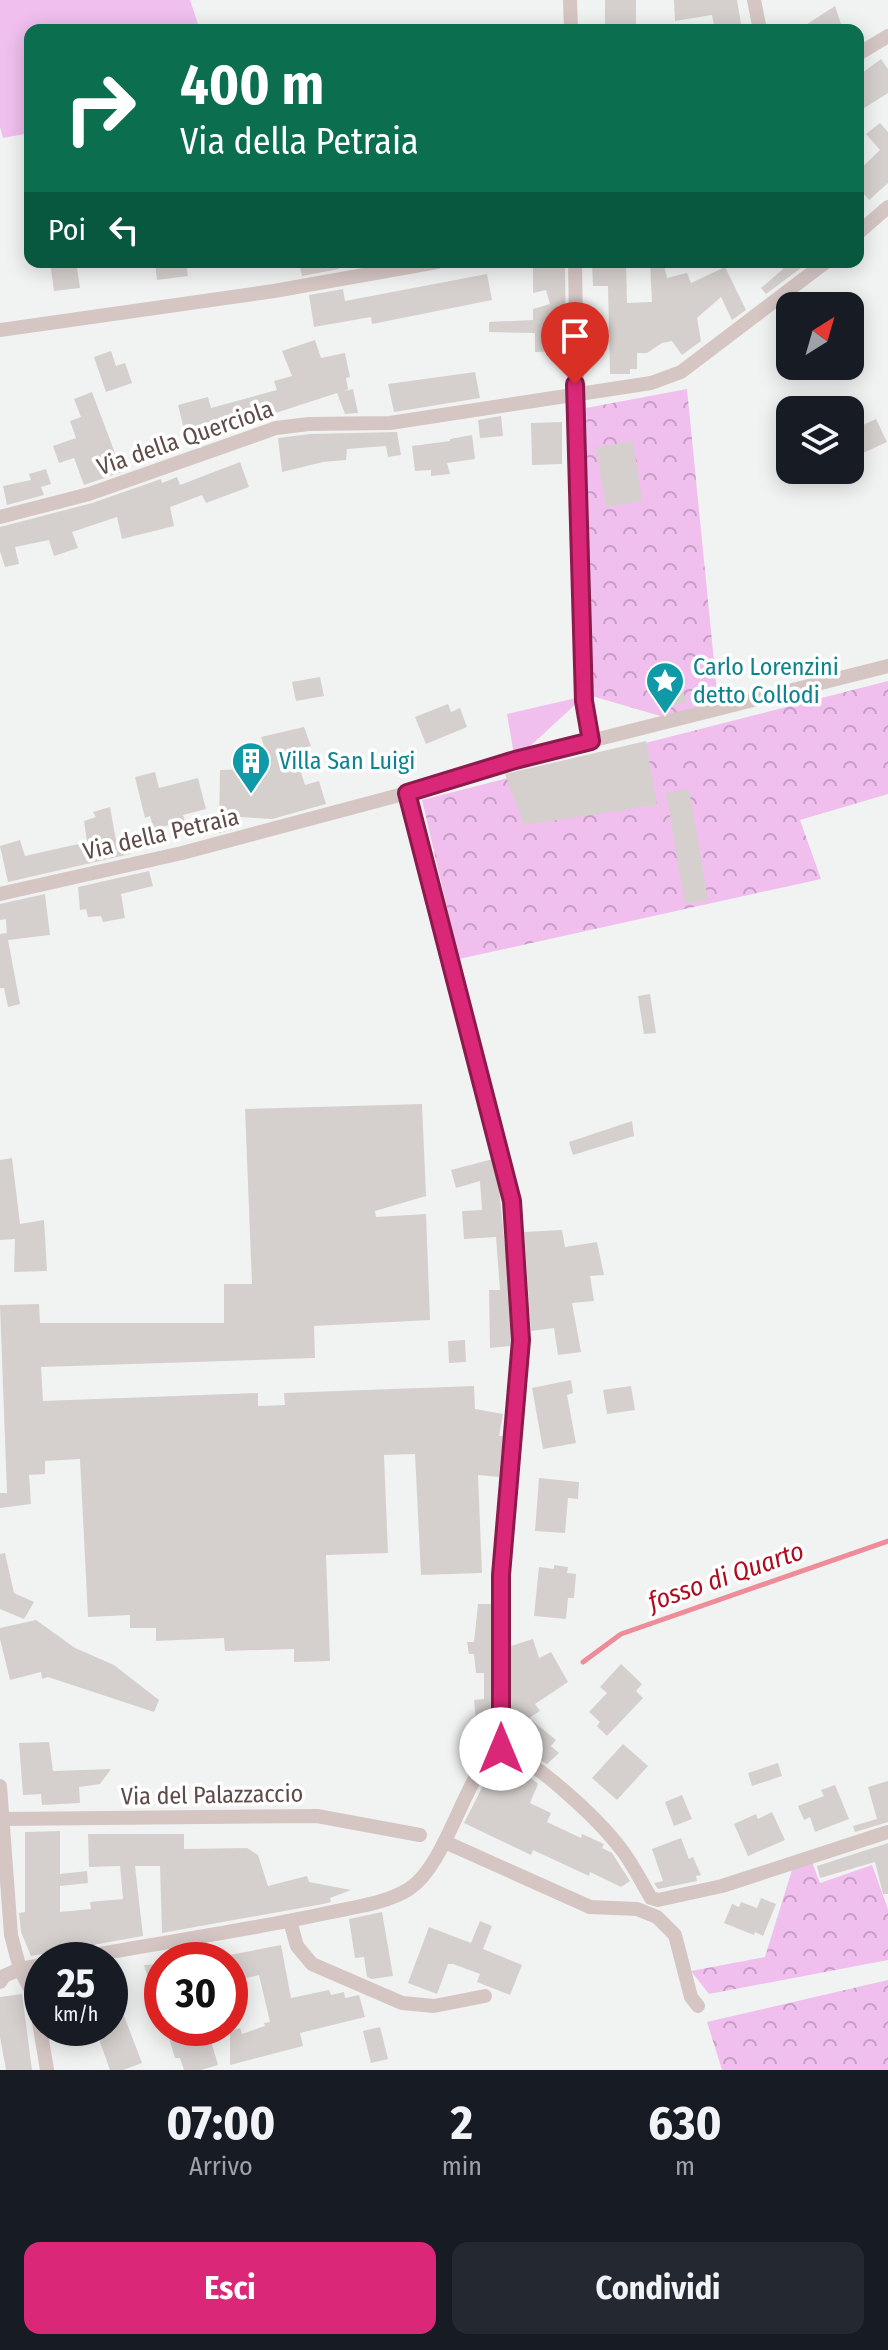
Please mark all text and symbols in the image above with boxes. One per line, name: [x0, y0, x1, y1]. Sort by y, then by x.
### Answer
text: 400 m: [180, 52, 324, 119]
icon: right: [48, 56, 152, 160]
text: Via della Petraia: [180, 120, 419, 164]
icon: left: [102, 208, 146, 252]
text: Poi: [48, 212, 86, 248]
north arrow: [776, 292, 864, 380]
map controls: [776, 292, 864, 484]
pin: [541, 302, 609, 384]
icon: arrive: [553, 314, 597, 358]
street label: Via della Querciola: [93, 395, 277, 481]
button: layers: [776, 396, 864, 484]
place label: Carlo Lorenzini detto Collodi: [693, 653, 839, 709]
place icon: Carlo Lorenzini detto Collodi: [644, 660, 686, 715]
building icon: Villa San Luigi: [230, 740, 272, 795]
place label: Villa San Luigi: [279, 747, 415, 775]
street label: Via della Petraia: [80, 802, 242, 866]
water label: fosso di Quarto: [642, 1535, 808, 1618]
position arrow: [459, 1707, 543, 1791]
street label: Via del Palazzaccio: [121, 1779, 303, 1811]
speed limit sign: 30: [144, 1942, 248, 2046]
text: 25: [57, 1960, 95, 2008]
text: km/h: [54, 2002, 98, 2026]
text: 07:00: [166, 2094, 275, 2152]
text: 2: [451, 2094, 473, 2152]
text: 630: [648, 2094, 722, 2152]
text: Arrivo: [189, 2151, 253, 2182]
text: min: [442, 2151, 482, 2182]
text: m: [675, 2151, 695, 2182]
button: Esci: [24, 2242, 436, 2334]
button: Condividi: [452, 2242, 864, 2334]

